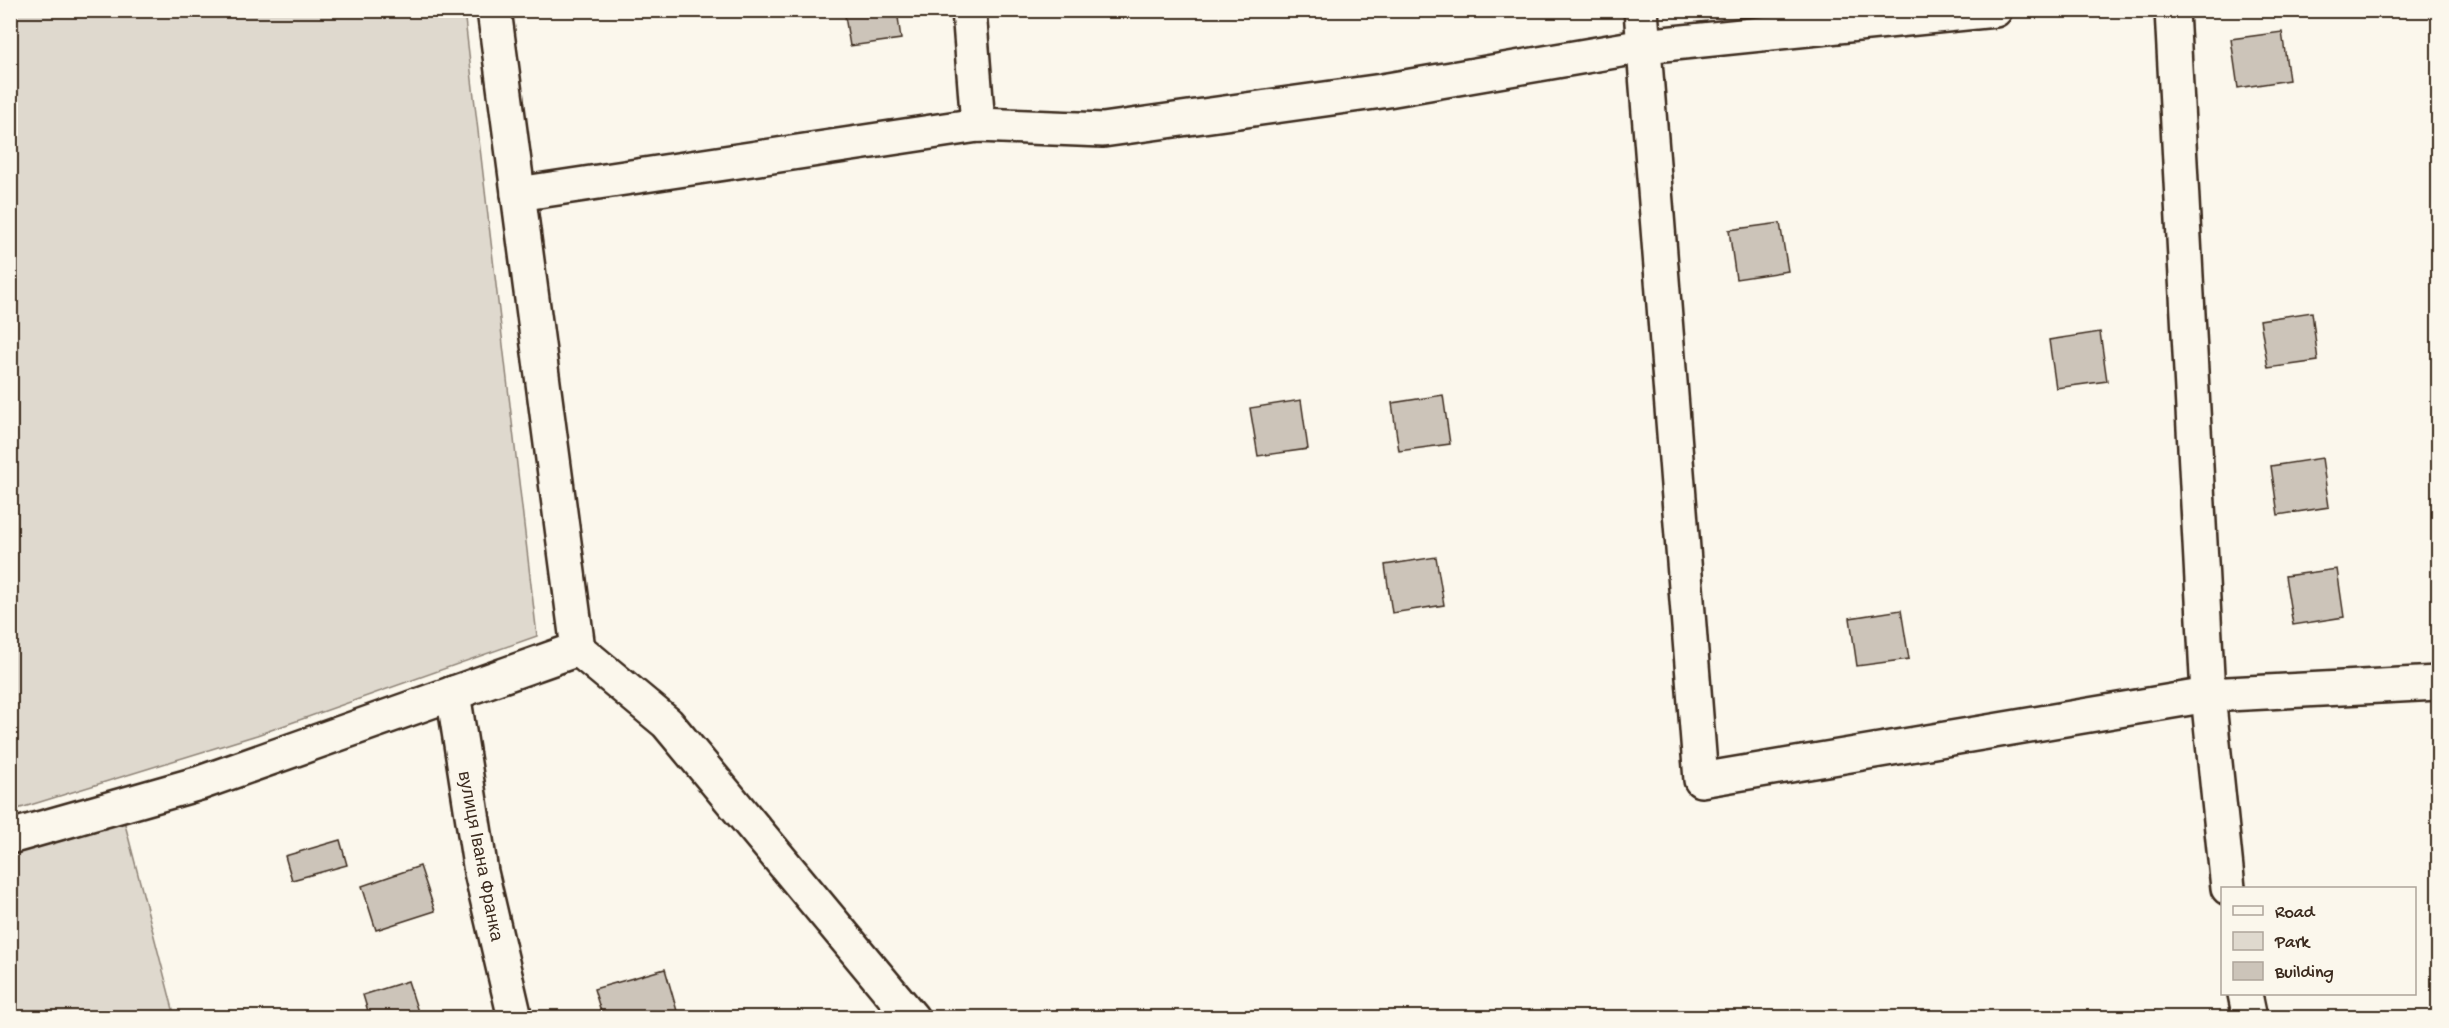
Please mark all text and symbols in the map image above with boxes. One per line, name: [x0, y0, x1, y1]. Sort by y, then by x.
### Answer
street label: вулиця Івана Франка: [452, 769, 506, 944]
legend: [2221, 887, 2416, 995]
text: Road: [2275, 903, 2316, 924]
text: Park: [2274, 933, 2311, 954]
text: Building: [2274, 963, 2334, 984]

